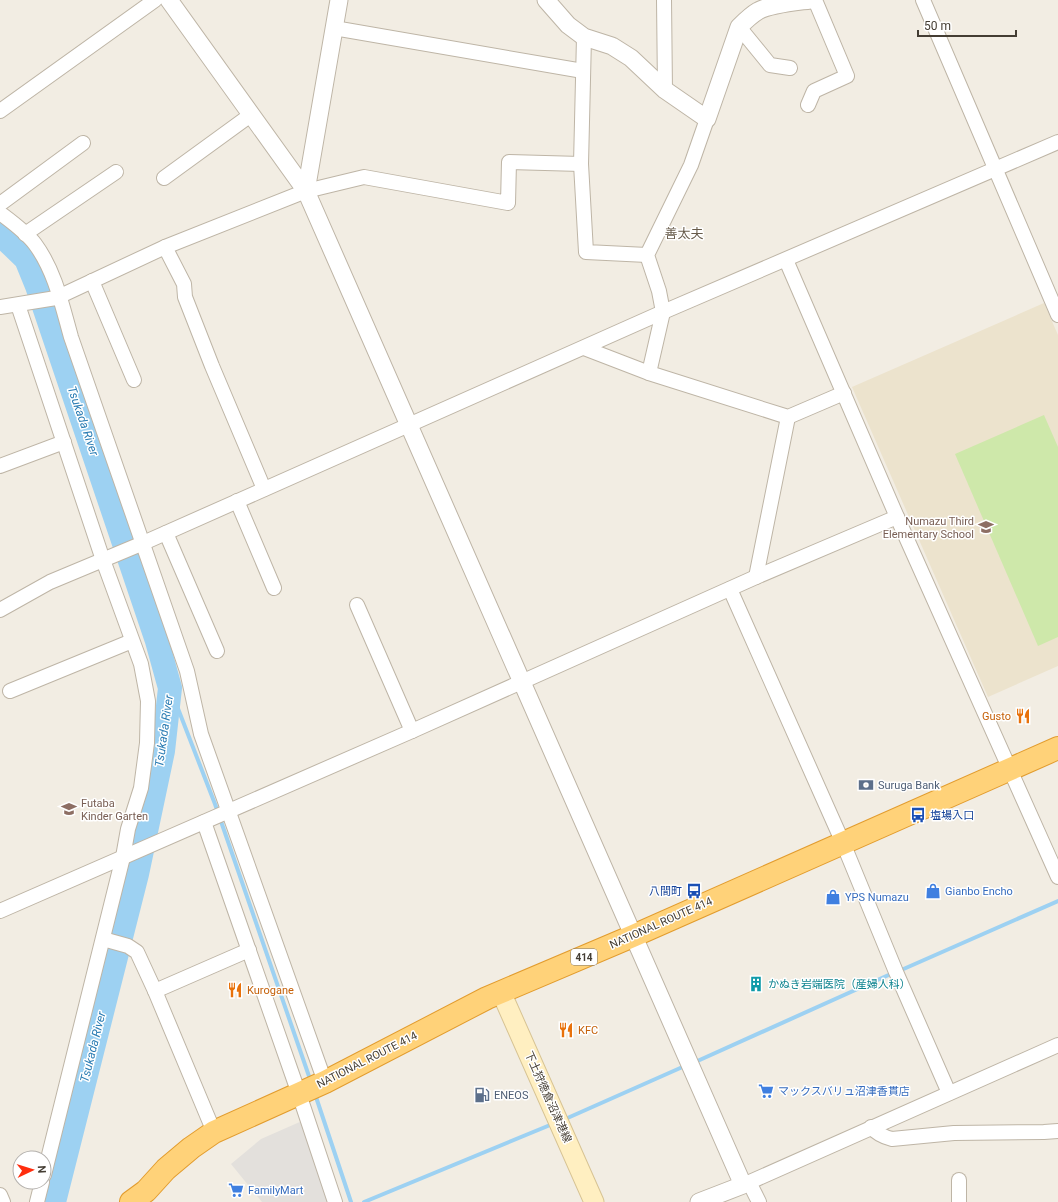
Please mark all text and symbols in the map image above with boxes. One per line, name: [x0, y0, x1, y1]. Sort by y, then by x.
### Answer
scale bar: [918, 12, 1016, 38]
text: 50 m: [924, 19, 951, 33]
district label: 善太夫: [664, 226, 704, 241]
water label: Tsukada River: [65, 384, 102, 459]
place label: Numazu Third Elementary School: [883, 515, 974, 541]
school or university icon: Numazu Third Elementary School: [977, 518, 995, 536]
water label: Tsukada River: [152, 693, 176, 768]
restaurant icon: Gusto: [1014, 707, 1032, 725]
place label: Gusto: [982, 710, 1011, 723]
bank icon: Suruga Bank: [857, 776, 875, 794]
place label: Suruga Bank: [878, 779, 940, 792]
place label: Futaba Kinder Garten: [81, 797, 148, 823]
school or university icon: Futaba Kinder Garten: [60, 800, 78, 818]
bus stop icon: 塩場入口: [909, 806, 927, 824]
place label: 塩場入口: [930, 809, 974, 822]
bus stop icon: 八間町: [685, 882, 703, 900]
shop icon: Gianbo Encho: [924, 882, 942, 900]
place label: 八間町: [649, 885, 682, 898]
place label: Gianbo Encho: [945, 885, 1013, 898]
shop icon: YPS Numazu: [824, 888, 842, 906]
place label: YPS Numazu: [845, 891, 909, 904]
street label: NATIONAL ROUTE 414: [608, 895, 714, 951]
road number: 414: [571, 949, 597, 965]
building icon: かぬき岩端医院（産婦人科）: [747, 975, 765, 993]
place label: かぬき岩端医院（産婦人科）: [768, 978, 911, 991]
restaurant icon: Kurogane: [226, 981, 244, 999]
place label: Kurogane: [247, 984, 294, 997]
water label: Tsukada River: [77, 1009, 109, 1084]
restaurant icon: KFC: [557, 1021, 575, 1039]
place label: KFC: [578, 1024, 598, 1037]
street label: NATIONAL ROUTE 414: [315, 1029, 419, 1091]
street label: 下土狩徳倉沼津港線: [522, 1049, 574, 1145]
supermarket icon: マックスバリュ沼津香貫店: [757, 1082, 775, 1100]
place label: マックスバリュ沼津香貫店: [778, 1085, 910, 1098]
fuel station icon: ENEOS: [473, 1086, 491, 1104]
place label: ENEOS: [494, 1089, 529, 1102]
north arrow: [12, 1150, 52, 1190]
text: N: [35, 1165, 48, 1174]
supermarket icon: FamilyMart: [227, 1181, 245, 1199]
place label: FamilyMart: [248, 1184, 304, 1197]

